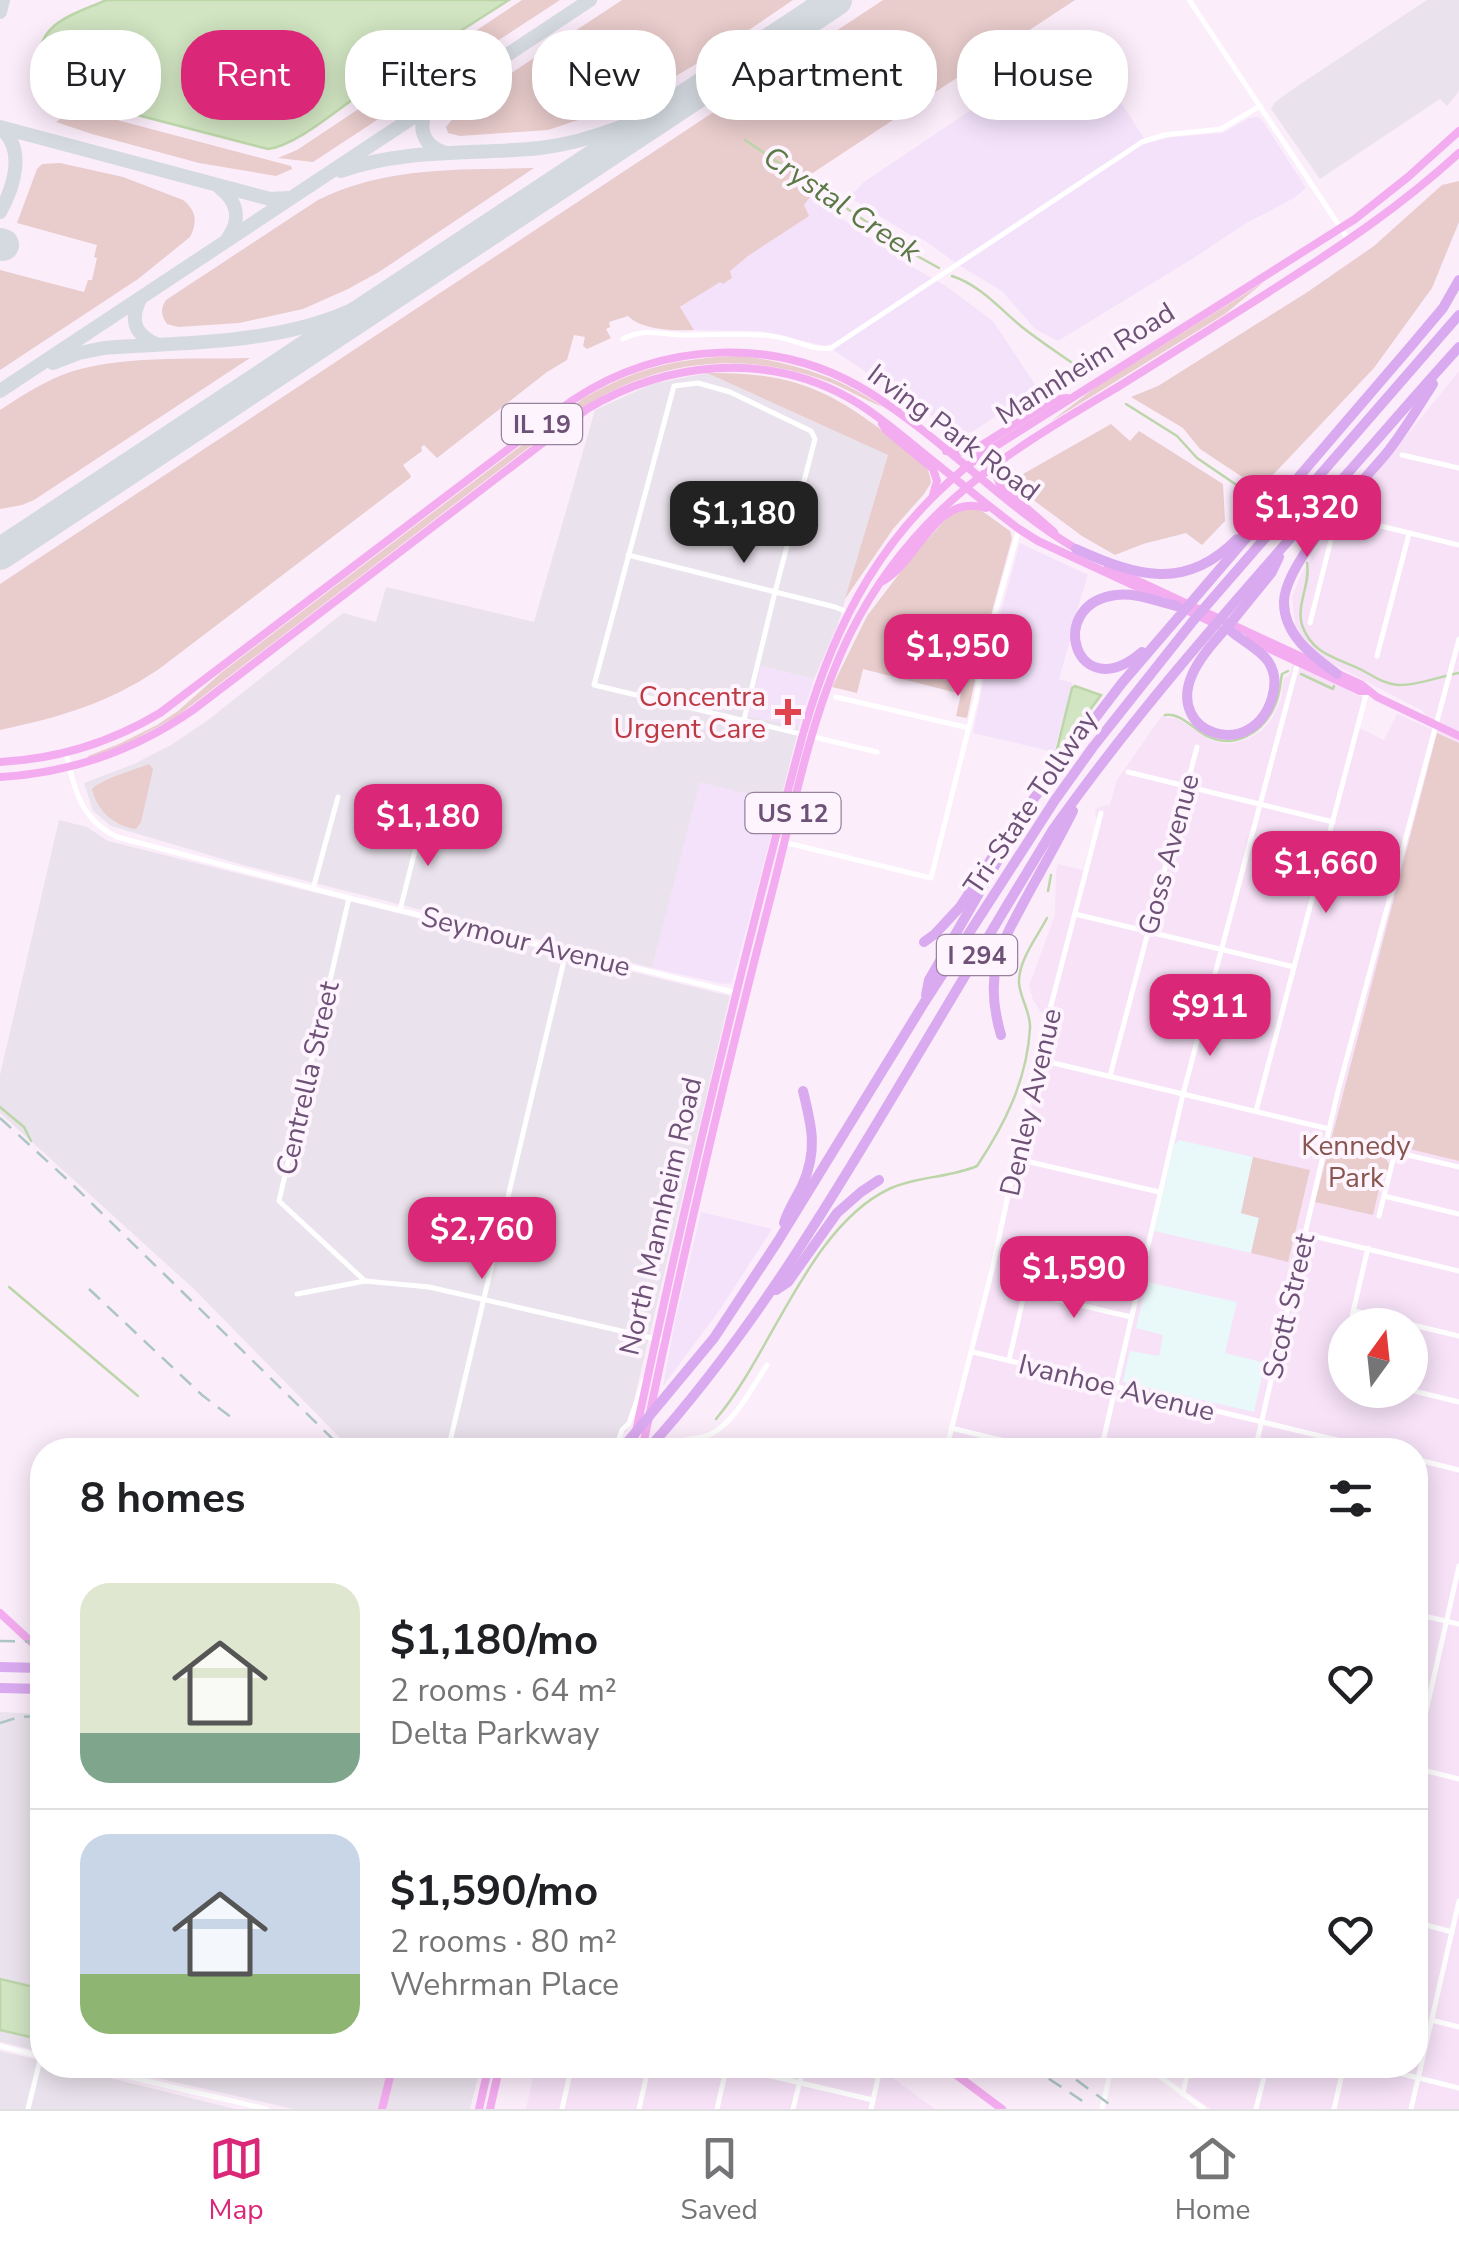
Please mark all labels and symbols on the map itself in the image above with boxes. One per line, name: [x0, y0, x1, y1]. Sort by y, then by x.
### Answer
water label: Crystal Creek: [755, 137, 929, 273]
street label: Mannheim Road: [989, 294, 1182, 434]
street label: Irving Park Road: [859, 355, 1047, 510]
road number: IL 19: [502, 404, 582, 444]
pin: $1,320: [1226, 475, 1388, 560]
pin: $1,180: [663, 481, 825, 566]
pin: $1,950: [877, 614, 1039, 699]
place label: Concentra Urgent Care: [614, 678, 766, 748]
marker: Concentra Urgent Care: [775, 699, 801, 725]
street label: Tri-State Tollway: [955, 702, 1107, 902]
street label: Goss Avenue: [1129, 769, 1209, 939]
pin: $1,180: [347, 784, 509, 869]
road number: US 12: [746, 793, 840, 833]
pin: $1,660: [1245, 831, 1407, 916]
street label: Seymour Avenue: [417, 898, 634, 986]
road number: I 294: [937, 935, 1017, 975]
pin: $911: [1151, 974, 1269, 1059]
street label: Centrella Street: [267, 977, 349, 1179]
street label: Denley Avenue: [991, 1005, 1071, 1200]
street label: North Mannheim Road: [611, 1074, 711, 1359]
park label: Kennedy Park: [1301, 1127, 1411, 1197]
pin: $2,760: [401, 1197, 563, 1282]
street label: Scott Street: [1254, 1230, 1324, 1383]
pin: $1,590: [993, 1236, 1155, 1321]
north arrow: [1328, 1308, 1428, 1408]
street label: Ivanhoe Avenue: [1015, 1345, 1219, 1431]

